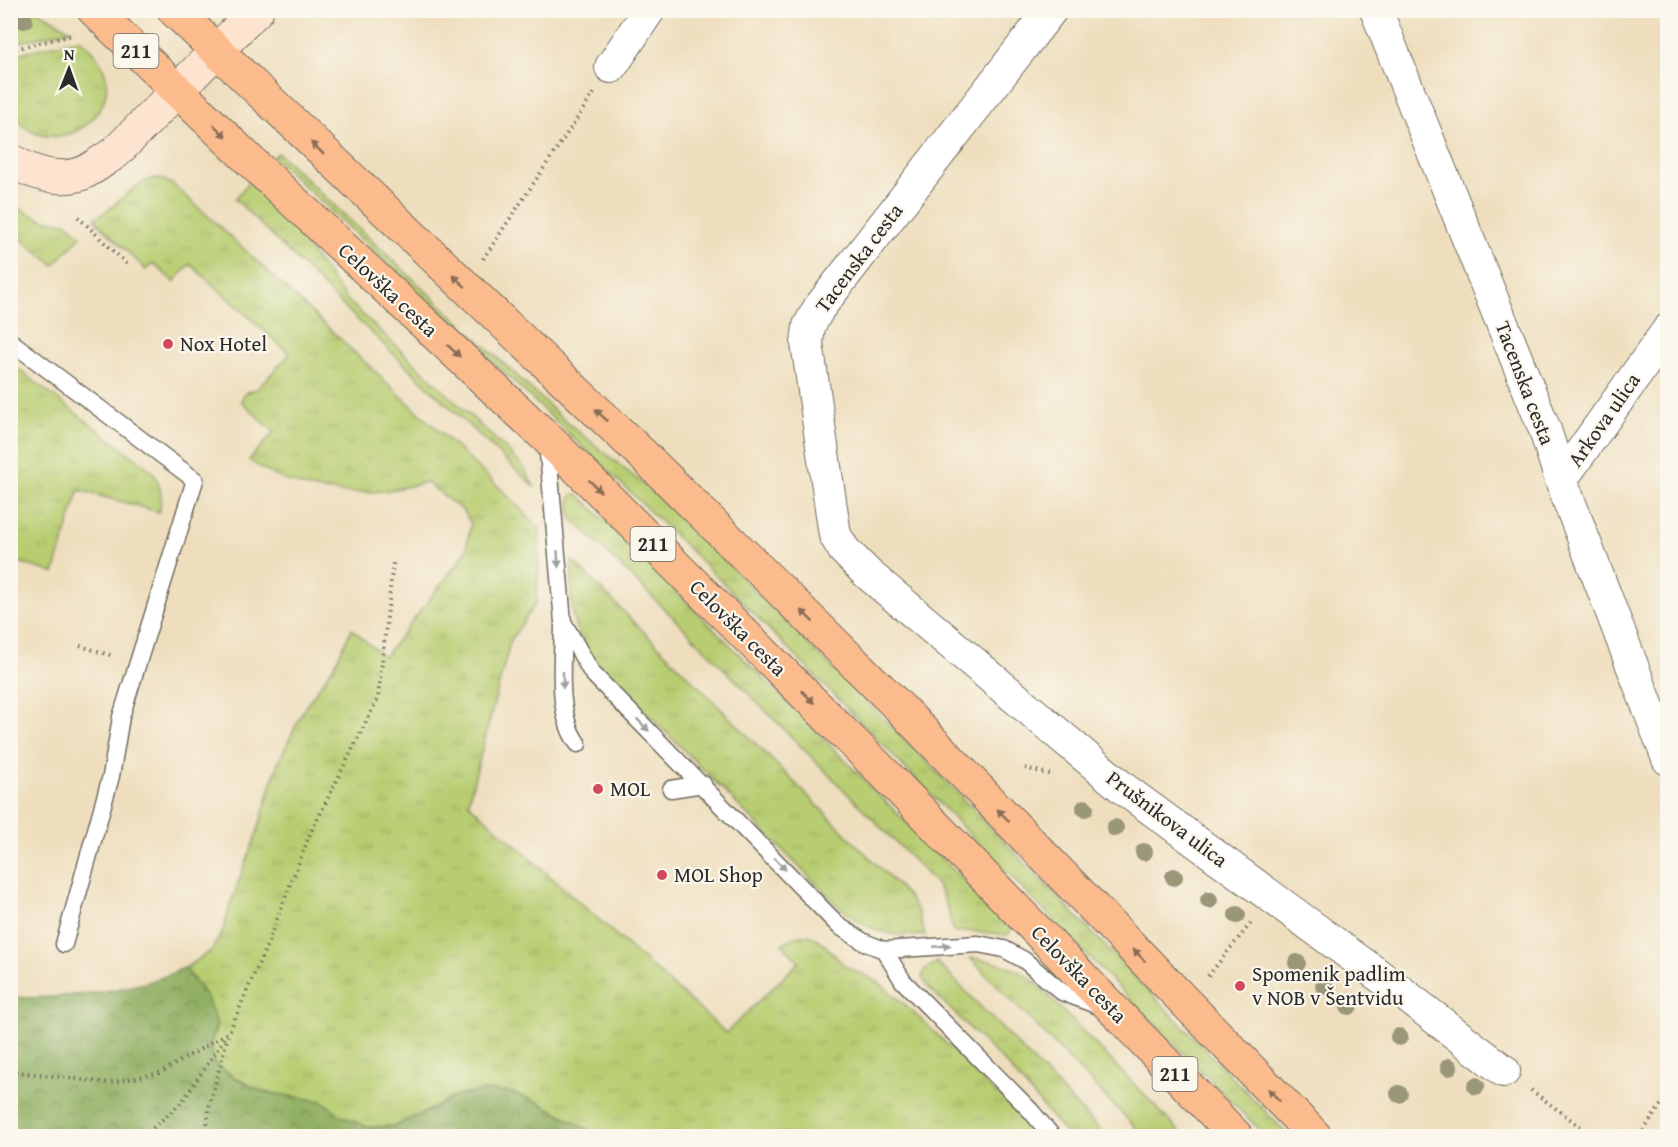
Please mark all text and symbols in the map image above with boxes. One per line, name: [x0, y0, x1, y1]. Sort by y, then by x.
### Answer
road number: 211: [114, 34, 158, 68]
north arrow: [39, 39, 99, 99]
text: N: [64, 42, 75, 66]
one-way arrow: [212, 124, 226, 138]
one-way arrow: [310, 141, 324, 155]
street label: Tacenska cesta: [807, 196, 910, 319]
street label: Celovška cesta: [332, 235, 445, 344]
one-way arrow: [452, 275, 466, 289]
street label: Tacenska cesta: [1488, 316, 1563, 449]
place label: Nox Hotel: [180, 328, 267, 359]
marker: Nox Hotel: [161, 337, 175, 351]
one-way arrow: [446, 344, 461, 358]
street label: Arkova ulica: [1560, 366, 1648, 473]
one-way arrow: [593, 408, 608, 422]
one-way arrow: [587, 478, 601, 492]
road number: 211: [630, 527, 676, 561]
one-way arrow: [553, 549, 563, 568]
street label: Celovška cesta: [683, 572, 794, 683]
one-way arrow: [800, 610, 814, 624]
one-way arrow: [558, 671, 567, 690]
one-way arrow: [800, 690, 814, 704]
one-way arrow: [636, 717, 650, 731]
street label: Prušnikova ulica: [1100, 763, 1235, 875]
place label: MOL: [610, 773, 650, 804]
marker: MOL: [591, 782, 605, 796]
one-way arrow: [996, 807, 1010, 822]
one-way arrow: [772, 857, 786, 871]
place label: MOL Shop: [674, 859, 763, 890]
marker: MOL Shop: [655, 868, 669, 882]
street label: Celovška cesta: [1024, 917, 1134, 1030]
one-way arrow: [932, 942, 951, 951]
one-way arrow: [1132, 948, 1146, 962]
place label: Spomenik padlim v NOB v Šentvidu: [1252, 958, 1406, 1013]
marker: Spomenik padlim v NOB v Šentvidu: [1233, 979, 1247, 993]
road number: 211: [1152, 1057, 1198, 1091]
one-way arrow: [1268, 1088, 1282, 1102]

